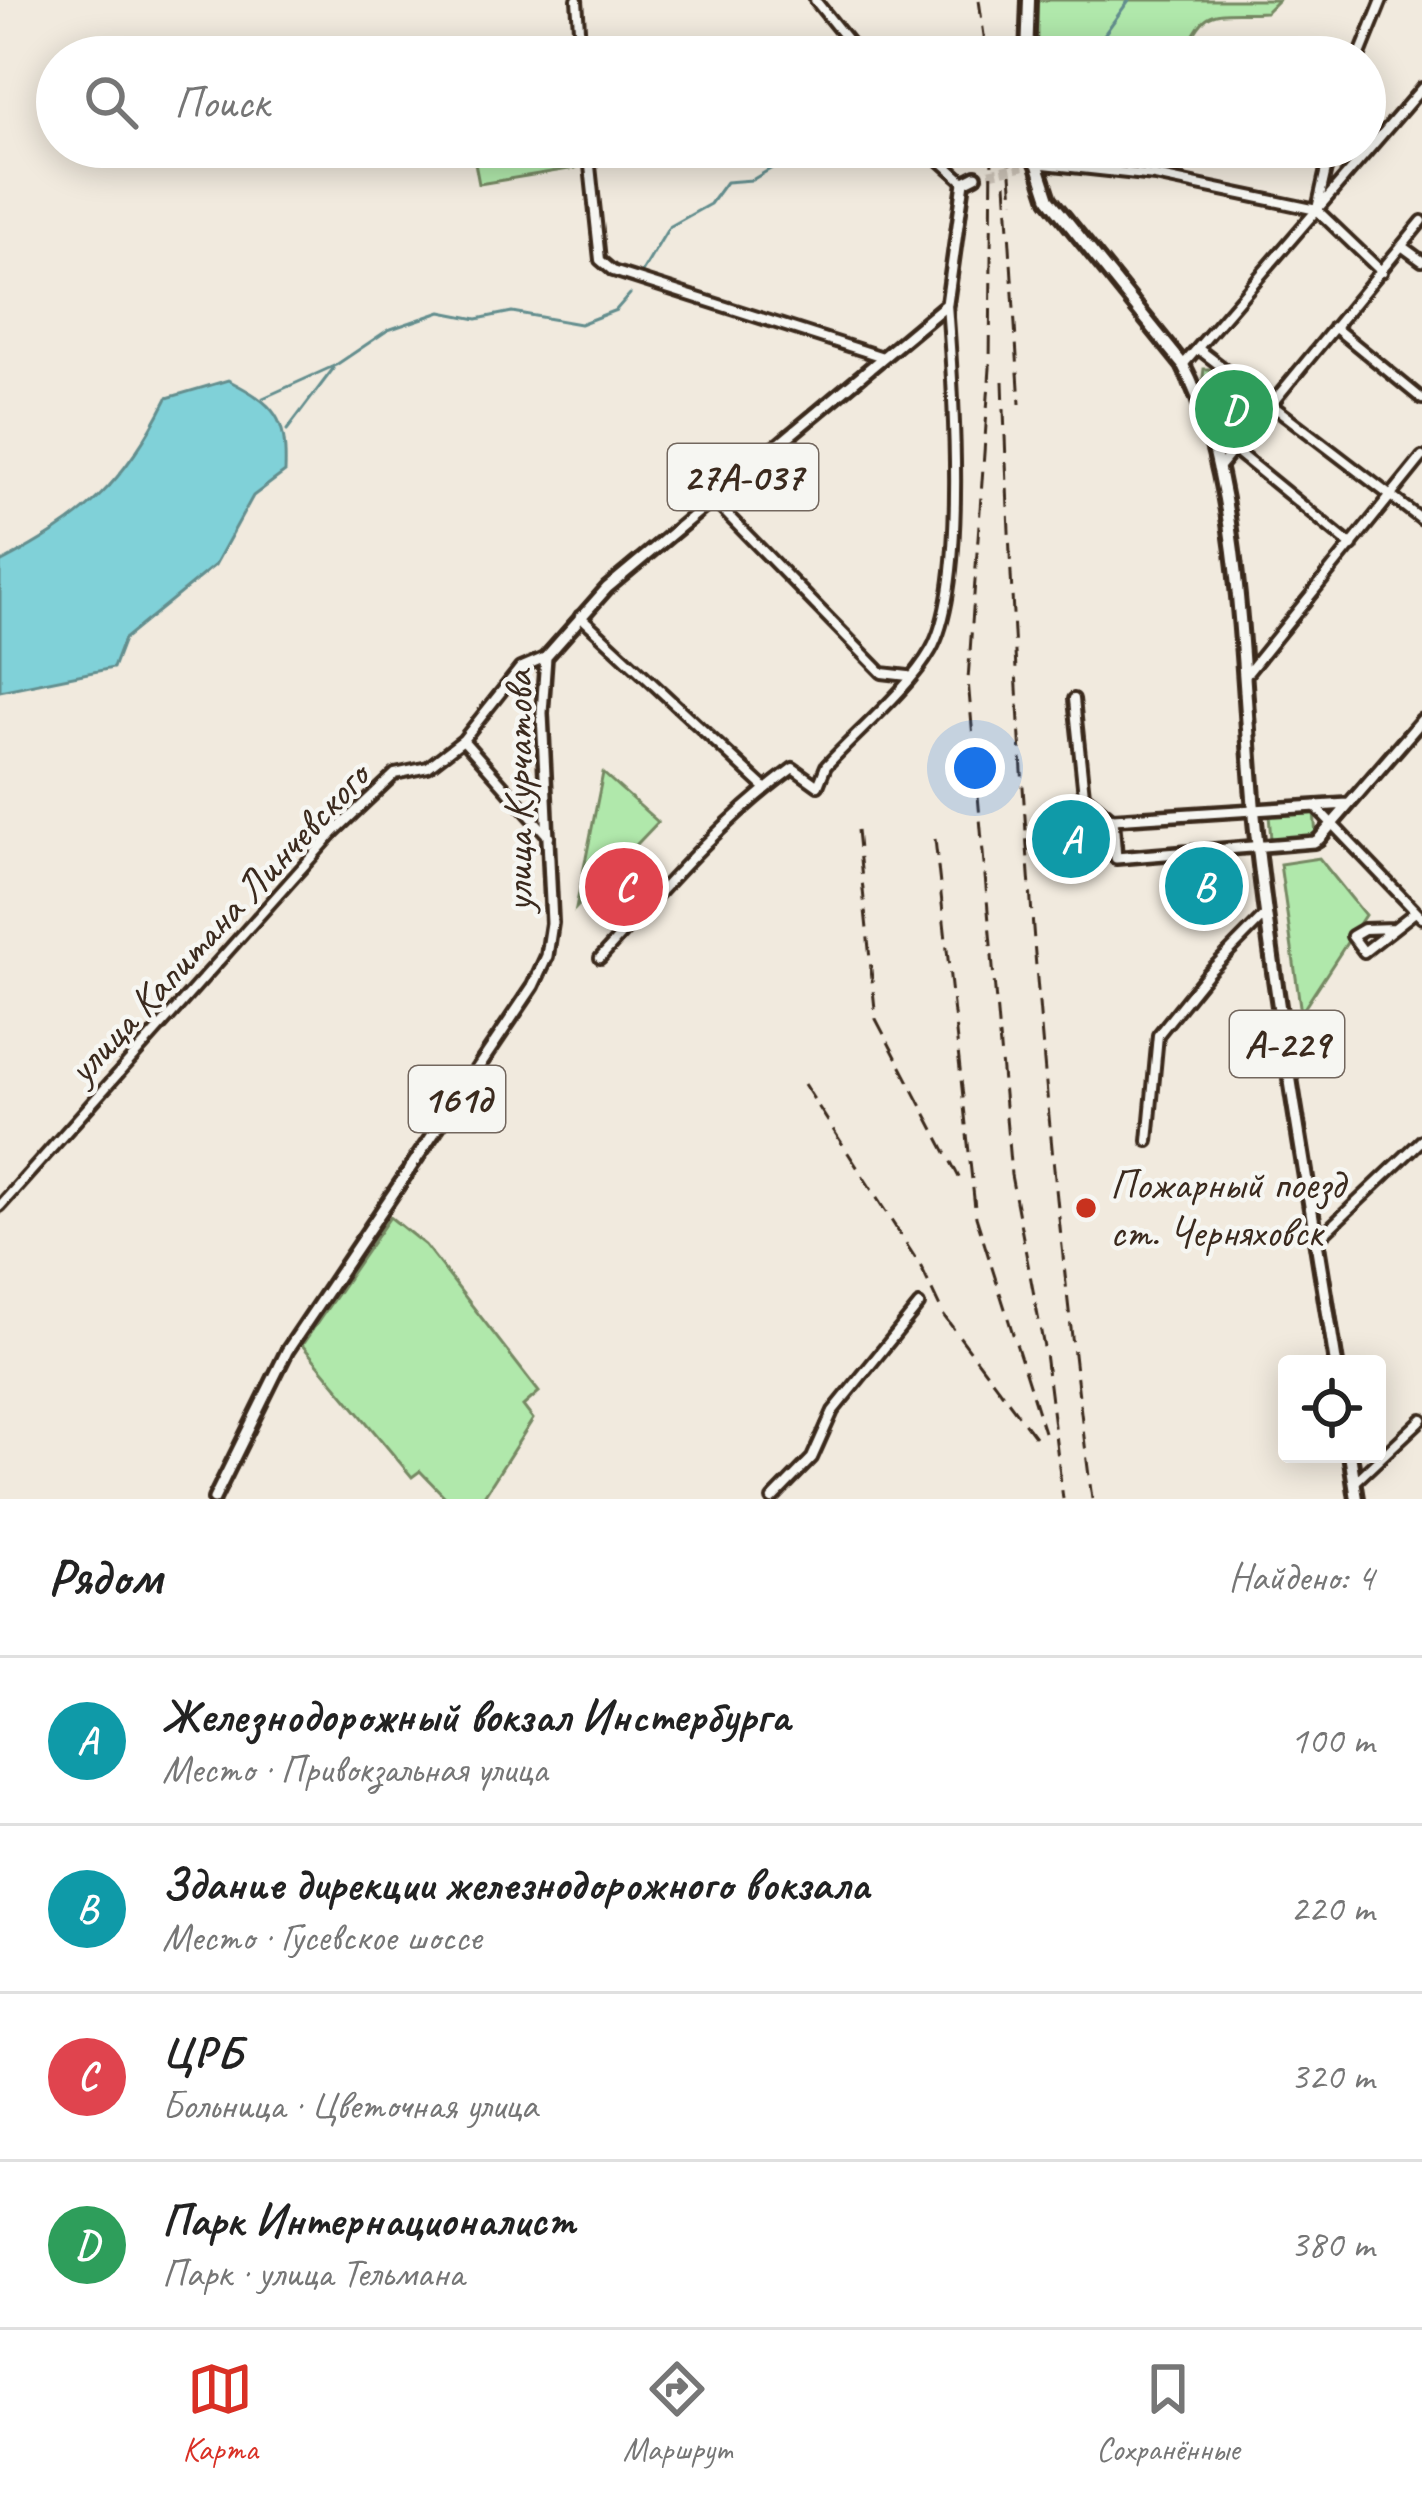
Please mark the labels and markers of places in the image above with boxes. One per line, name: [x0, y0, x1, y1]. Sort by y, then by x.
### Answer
pin: D: [1195, 364, 1273, 454]
pin: A: [1032, 794, 1110, 884]
pin: B: [1165, 841, 1243, 931]
pin: C: [585, 842, 663, 932]
place label: Пожарный поезд ст. Черняховск: [1110, 1158, 1349, 1259]
marker: Пожарный поезд ст. Черняховск: [1073, 1195, 1099, 1221]

